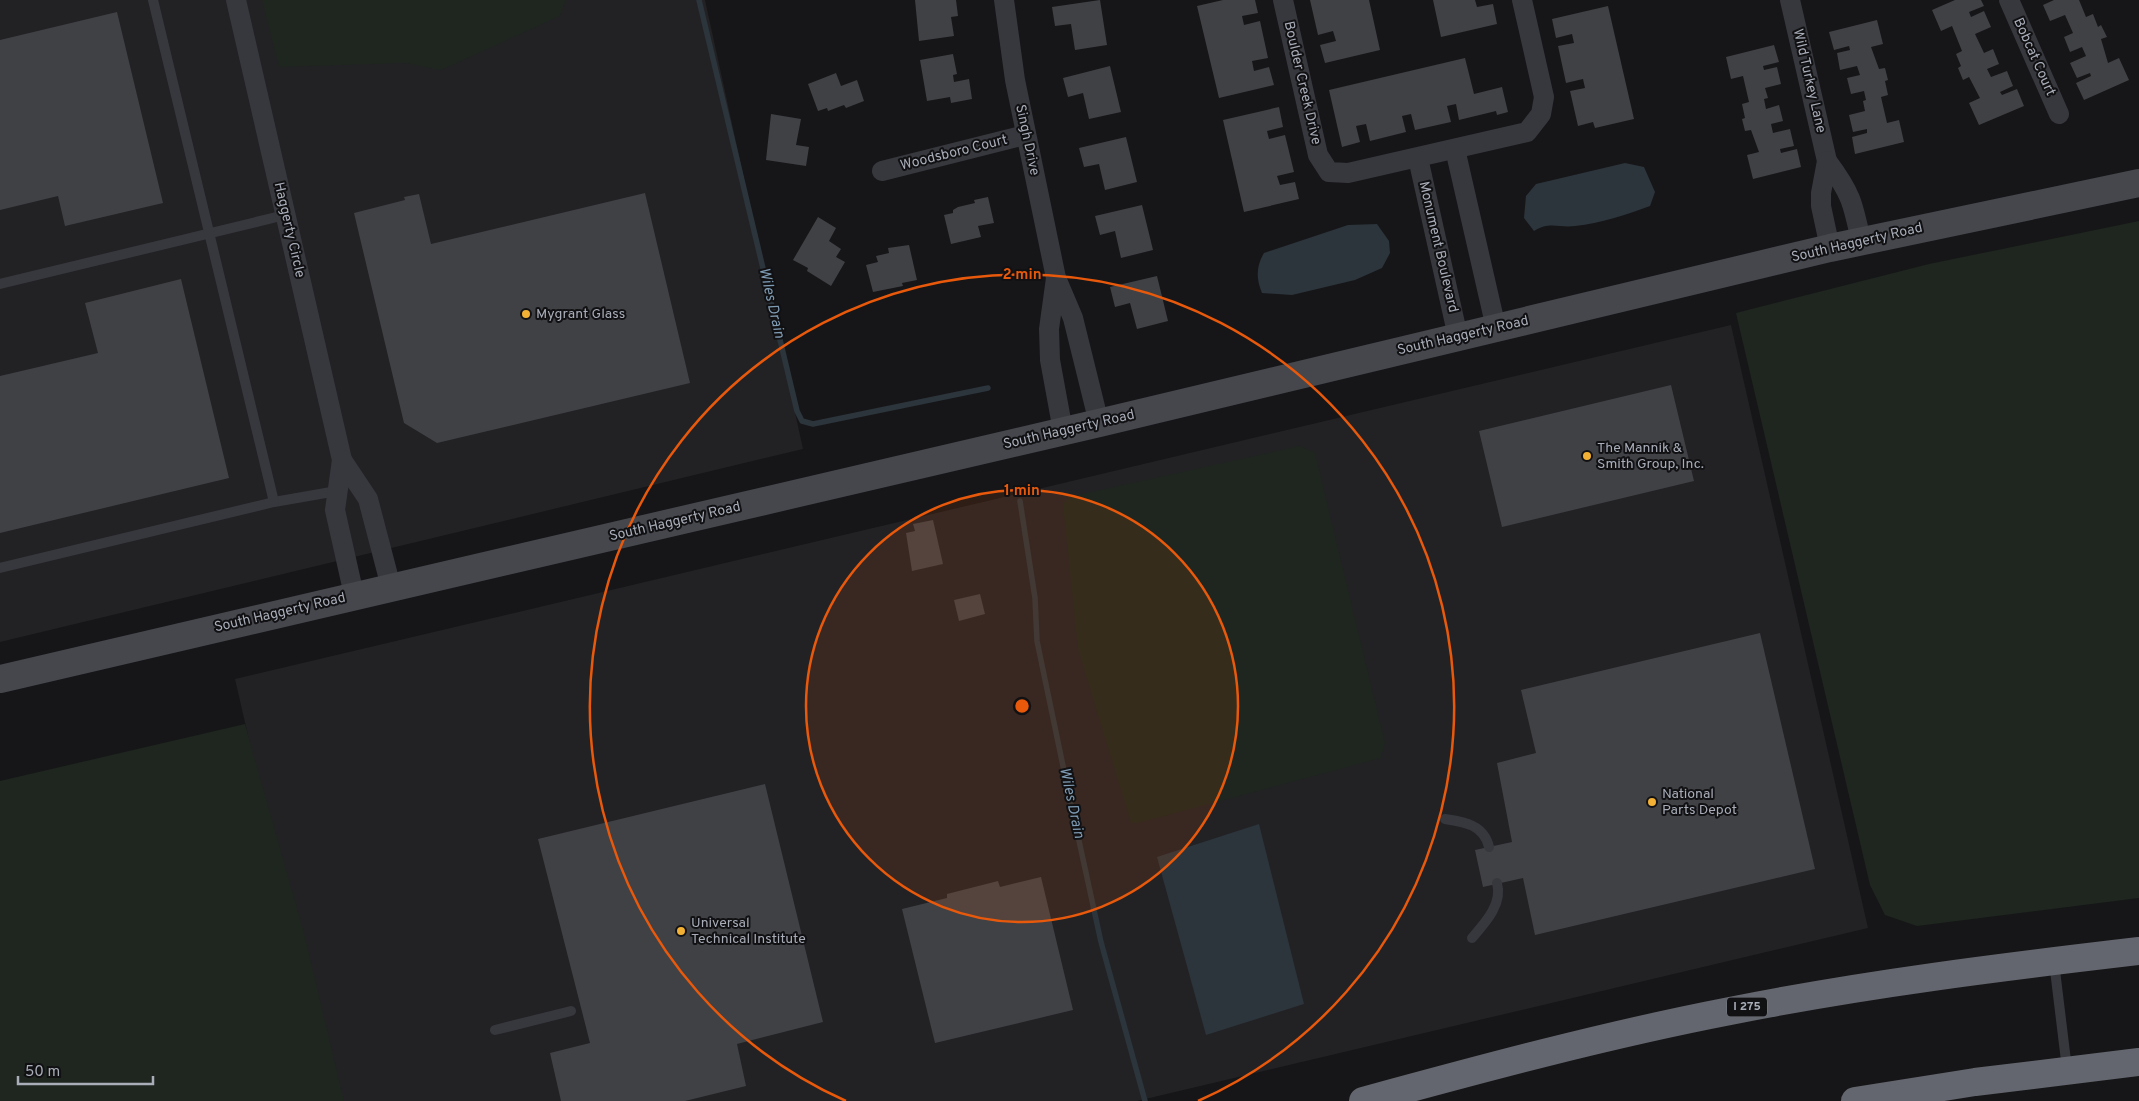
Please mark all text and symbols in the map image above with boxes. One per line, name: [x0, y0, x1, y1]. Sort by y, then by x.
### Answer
street label: Bobcat Court: [2009, 15, 2059, 99]
street label: Boulder Creek Drive: [1280, 20, 1324, 146]
street label: Wild Turkey Lane: [1789, 27, 1829, 135]
street label: Singh Drive: [1011, 103, 1043, 177]
street label: Woodsboro Court: [899, 131, 1009, 175]
street label: Monument Boulevard: [1415, 180, 1461, 314]
street label: Haggerty Circle: [270, 181, 308, 279]
street label: South Haggerty Road: [1790, 220, 1924, 266]
water label: Wiles Drain: [754, 266, 788, 340]
text: 2 min: [1002, 266, 1042, 285]
place label: Mygrant Glass: [536, 306, 625, 323]
marker: Mygrant Glass: [520, 308, 532, 320]
street label: South Haggerty Road: [1396, 313, 1530, 359]
street label: South Haggerty Road: [1002, 407, 1136, 453]
place label: The Mannik & Smith Group, Inc.: [1597, 440, 1704, 473]
marker: The Mannik & Smith Group, Inc.: [1581, 450, 1593, 462]
text: 1 min: [1004, 482, 1040, 501]
street label: South Haggerty Road: [608, 499, 742, 545]
street label: South Haggerty Road: [213, 590, 347, 636]
centre of rings: [1013, 697, 1031, 715]
water label: Wiles Drain: [1054, 766, 1088, 840]
place label: National Parts Depot: [1662, 786, 1737, 819]
marker: National Parts Depot: [1646, 796, 1658, 808]
place label: Universal Technical Institute: [691, 915, 806, 948]
marker: Universal Technical Institute: [675, 925, 687, 937]
road number: I 275: [1727, 998, 1767, 1016]
scale bar: [18, 1054, 152, 1086]
text: 50 m: [25, 1063, 60, 1082]

